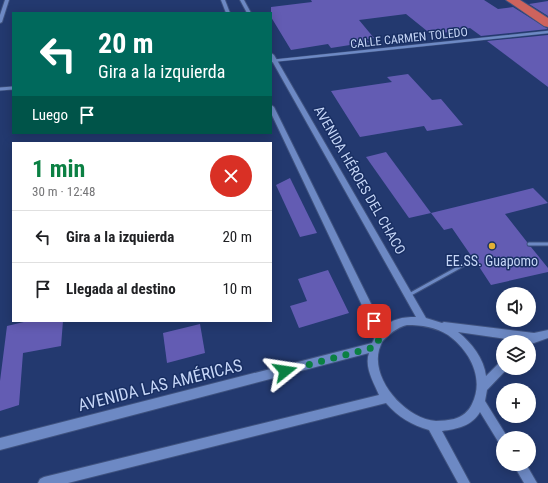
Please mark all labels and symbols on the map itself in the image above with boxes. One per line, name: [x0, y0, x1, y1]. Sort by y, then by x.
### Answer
street label: CALLE CARMEN TOLEDO: [350, 25, 468, 51]
street label: AVENIDA HÉROES DEL CHACO: [311, 103, 410, 257]
marker: EE.SS. Guapomo: [487, 241, 497, 251]
place label: EE.SS. Guapomo: [446, 253, 538, 269]
pin: [357, 304, 391, 338]
position arrow: [264, 350, 306, 392]
street label: AVENIDA LAS AMÉRICAS: [76, 355, 244, 415]

